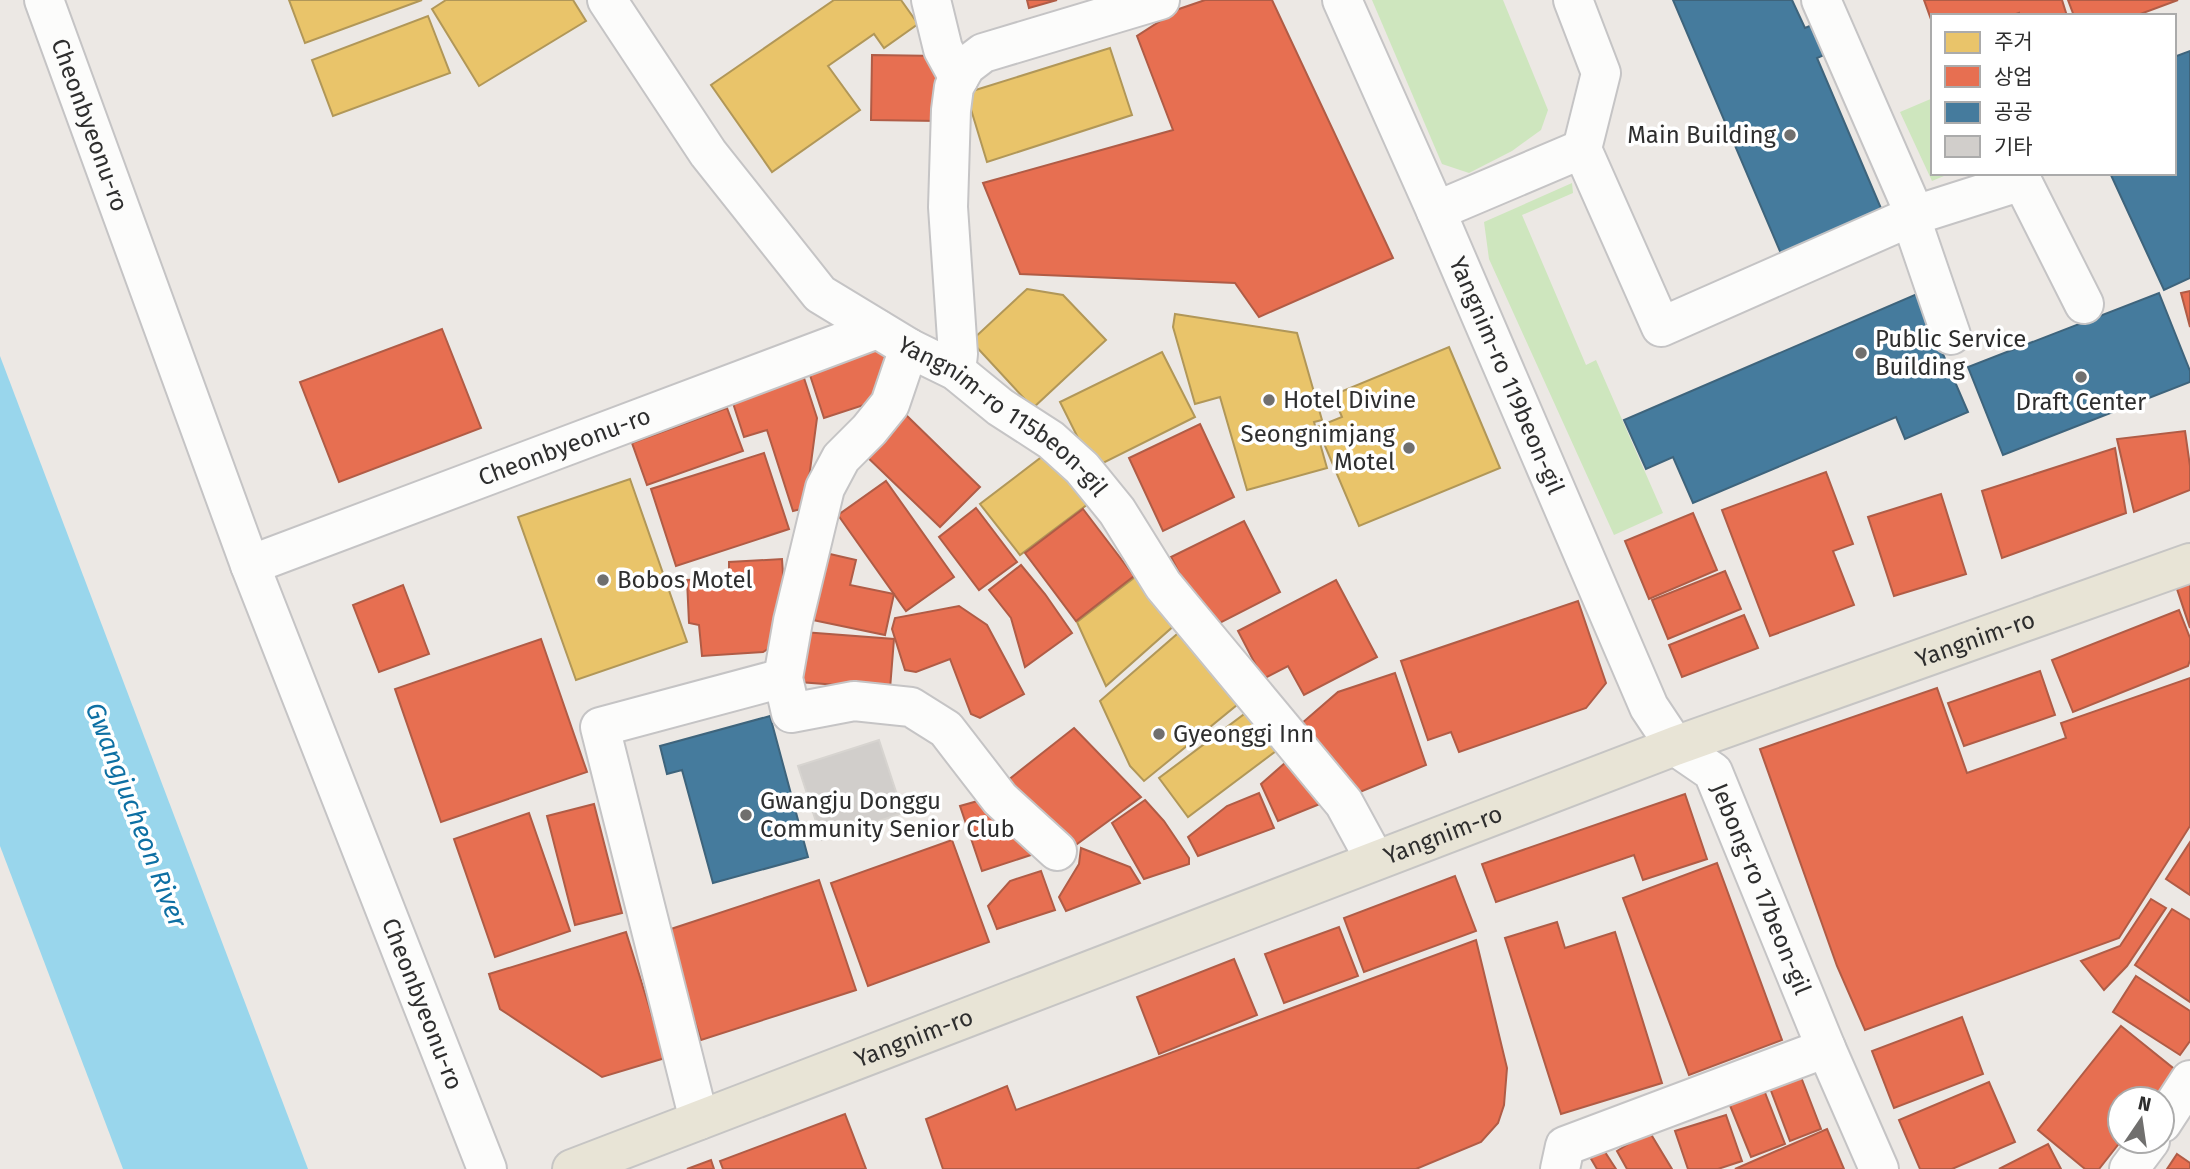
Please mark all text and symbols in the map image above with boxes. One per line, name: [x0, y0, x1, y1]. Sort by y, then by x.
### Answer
legend: [1931, 14, 2176, 175]
text: 주거: [1994, 29, 2033, 55]
street label: Cheonbyeonu-ro: [45, 35, 134, 215]
text: 상업: [1994, 64, 2033, 90]
text: 공공: [1994, 99, 2033, 125]
place label: Main Building: [1627, 121, 1777, 149]
marker: Main Building: [1782, 127, 1798, 143]
text: 기타: [1994, 134, 2033, 160]
street label: Yangnim-ro 119beon-gil: [1443, 253, 1570, 498]
place label: Public Service Building: [1875, 325, 2026, 381]
street label: Yangnim-ro 115beon-gil: [892, 330, 1113, 502]
marker: Public Service Building: [1853, 345, 1869, 361]
marker: Draft Center: [2073, 369, 2089, 385]
place label: Hotel Divine: [1283, 386, 1416, 414]
place label: Draft Center: [2016, 388, 2147, 416]
marker: Hotel Divine: [1261, 392, 1277, 408]
street label: Cheonbyeonu-ro: [474, 402, 654, 492]
place label: Seongnimjang Motel: [1241, 420, 1396, 476]
marker: Seongnimjang Motel: [1401, 440, 1417, 456]
place label: Bobos Motel: [617, 566, 753, 594]
marker: Bobos Motel: [595, 572, 611, 588]
street label: Yangnim-ro: [1912, 605, 2039, 673]
water label: Gwangjucheon River: [79, 698, 194, 933]
place label: Gyeonggi Inn: [1173, 720, 1314, 748]
marker: Gyeonggi Inn: [1151, 726, 1167, 742]
street label: Jebong-ro 17beon-gil: [1705, 779, 1817, 999]
place label: Gwangju Donggu Community Senior Club: [760, 787, 1015, 843]
street label: Yangnim-ro: [1380, 800, 1506, 870]
marker: Gwangju Donggu Community Senior Club: [738, 807, 754, 823]
street label: Cheonbyeonu-ro: [376, 914, 469, 1094]
street label: Yangnim-ro: [851, 1003, 977, 1073]
north arrow: [2106, 1085, 2176, 1155]
text: N: [2136, 1091, 2153, 1117]

